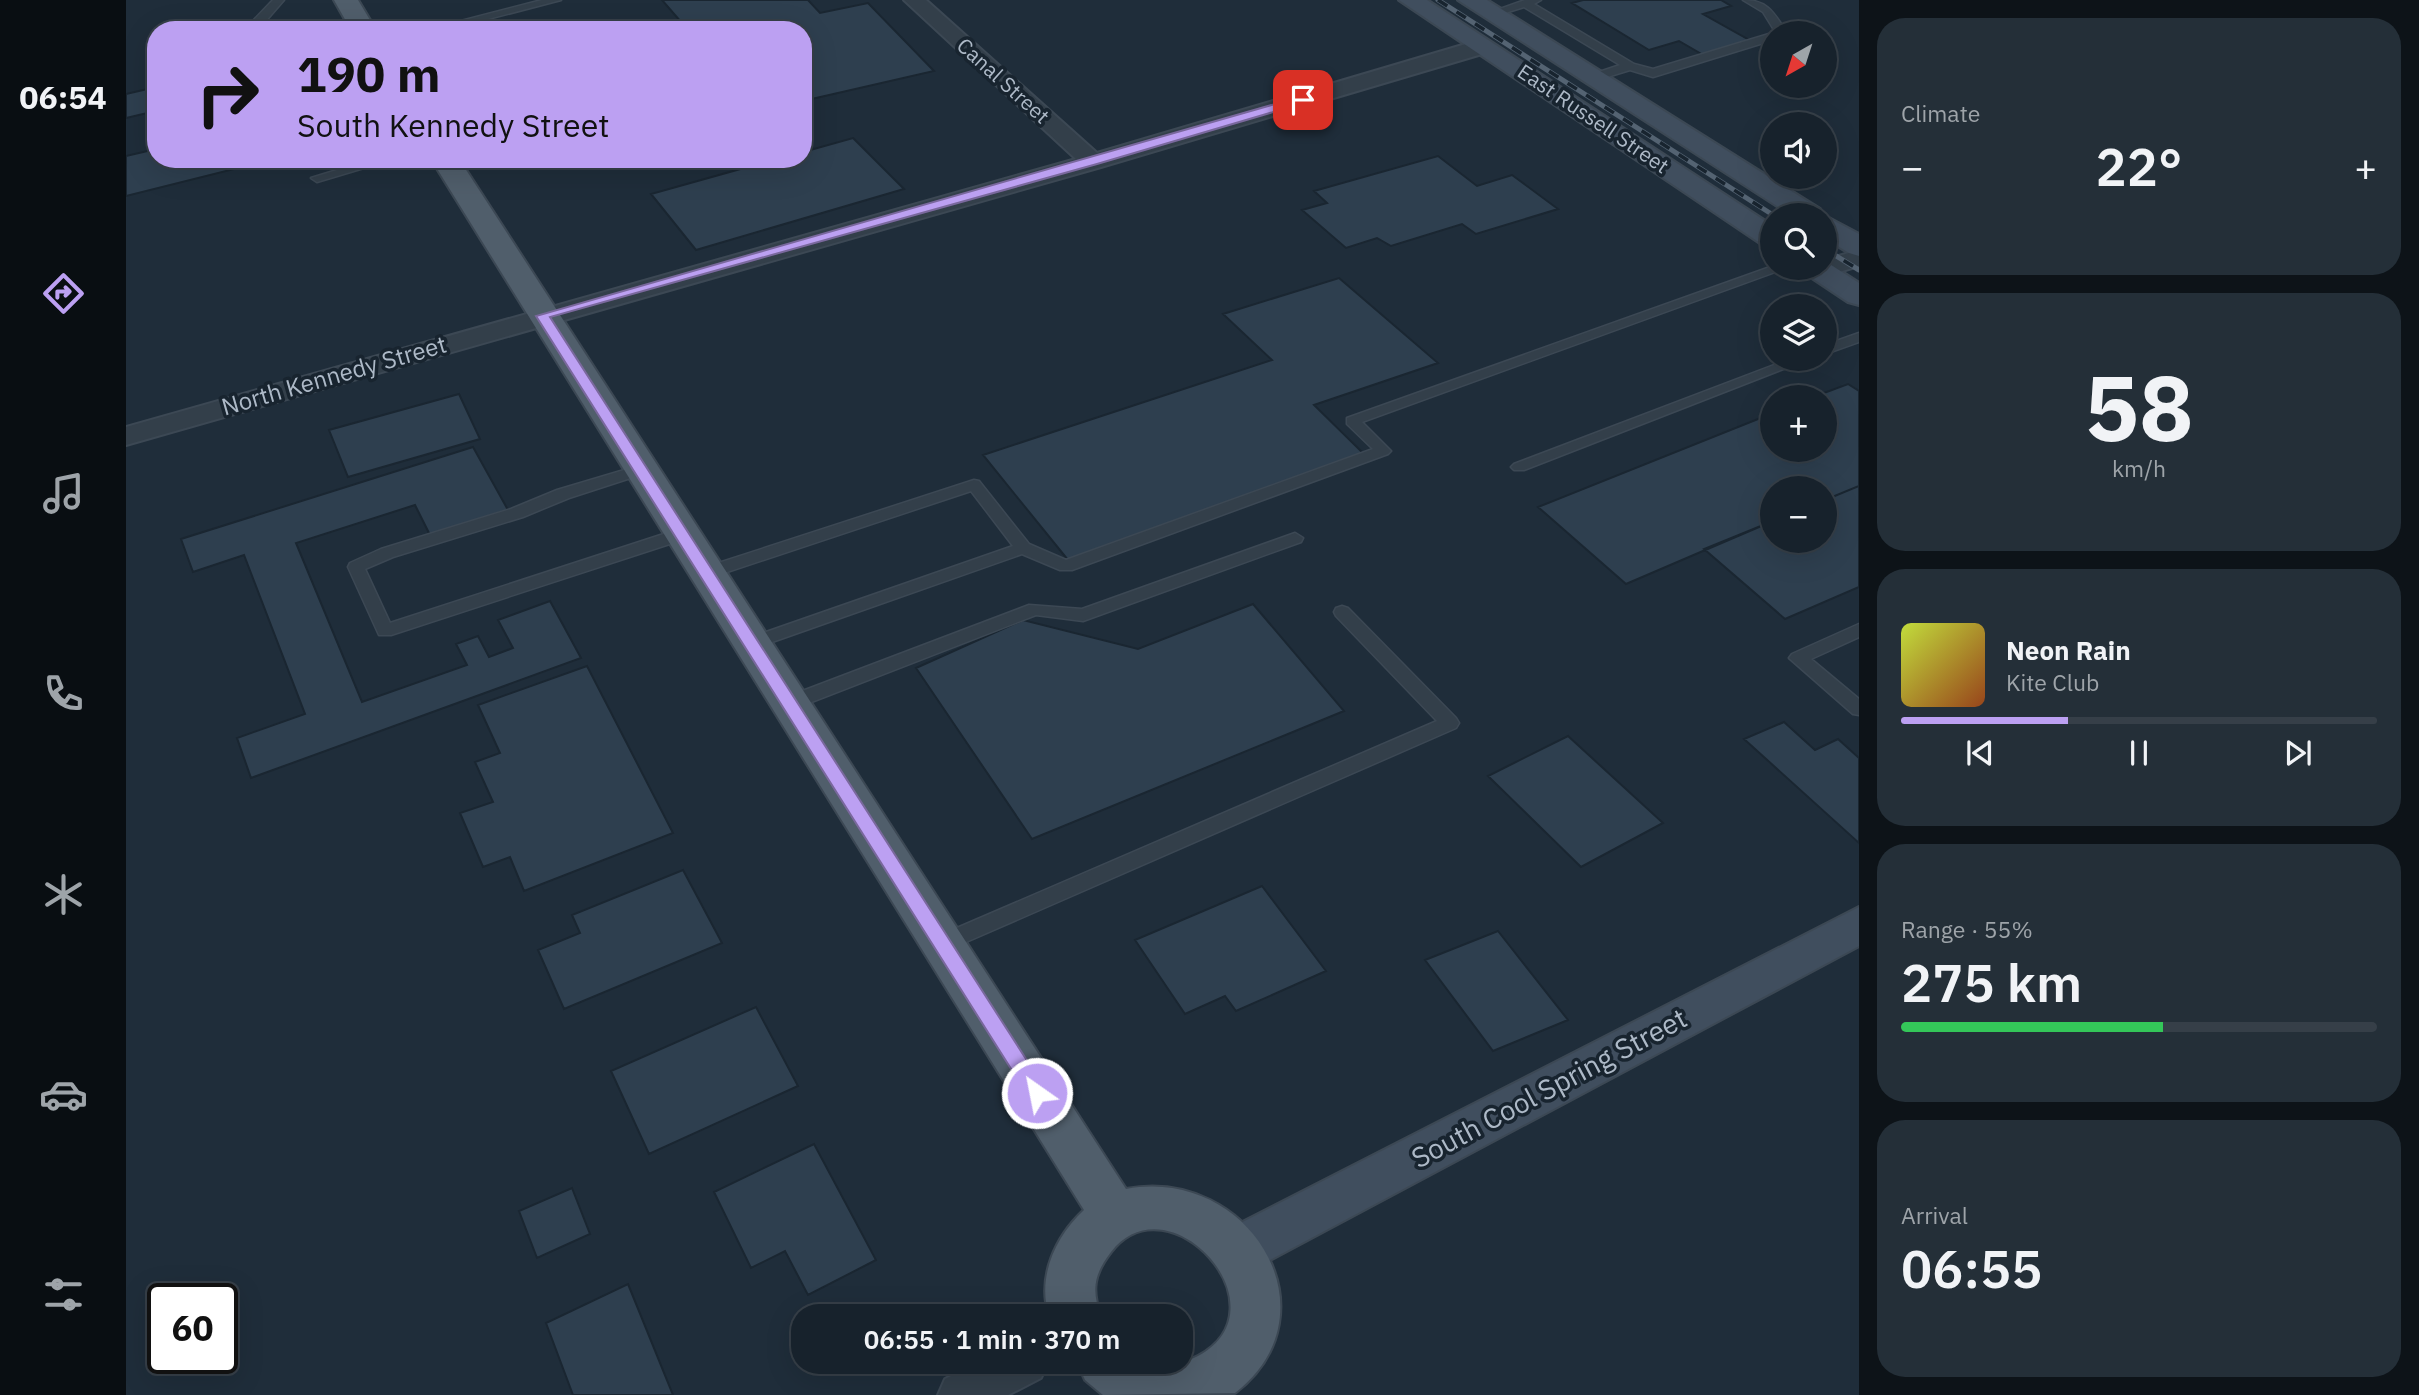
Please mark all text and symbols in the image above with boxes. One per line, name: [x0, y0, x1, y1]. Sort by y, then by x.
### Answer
north arrow: [1760, 21, 1838, 98]
map controls: [1760, 21, 1837, 553]
street label: Canal Street: [951, 31, 1056, 129]
text: 190 m: [297, 42, 441, 105]
icon: right: [182, 49, 273, 140]
street label: East Russell Street: [1512, 57, 1675, 179]
pin: [1273, 70, 1333, 130]
text: 06:54: [19, 76, 107, 118]
icon: arrive: [1284, 81, 1322, 119]
text: Climate: [1901, 98, 1980, 128]
text: South Kennedy Street: [297, 104, 609, 146]
button: sound: [1760, 112, 1837, 189]
text: 22°: [2096, 133, 2182, 200]
text: −: [1901, 142, 1924, 191]
text: +: [2354, 142, 2377, 191]
button: search: [1760, 203, 1837, 280]
icon: directions: [39, 269, 88, 318]
button: layers: [1760, 294, 1837, 371]
street label: North Kennedy Street: [217, 328, 450, 422]
text: 58: [2084, 348, 2194, 466]
button: +: [1760, 385, 1837, 462]
text: km/h: [2112, 453, 2166, 483]
icon: music: [39, 469, 88, 518]
button: −: [1760, 476, 1837, 553]
text: Neon Rain: [2006, 633, 2131, 667]
text: Kite Club: [2006, 667, 2099, 697]
icon: phone: [39, 669, 88, 718]
icon: previous: [1961, 734, 1999, 772]
icon: pause: [2120, 734, 2158, 772]
icon: next: [2279, 734, 2317, 772]
icon: climate: [39, 870, 88, 919]
text: Range · 55%: [1901, 914, 2033, 944]
text: 275 km: [1901, 949, 2082, 1016]
street label: South Cool Spring Street: [1405, 999, 1693, 1176]
position arrow: [1000, 1056, 1074, 1130]
icon: car: [39, 1070, 88, 1119]
text: Arrival: [1901, 1200, 1968, 1230]
text: 06:55: [1901, 1235, 2042, 1302]
icon: filters: [39, 1270, 88, 1319]
speed limit sign: 60: [147, 1283, 238, 1374]
text: 06:55 · 1 min · 370 m: [864, 1322, 1120, 1356]

